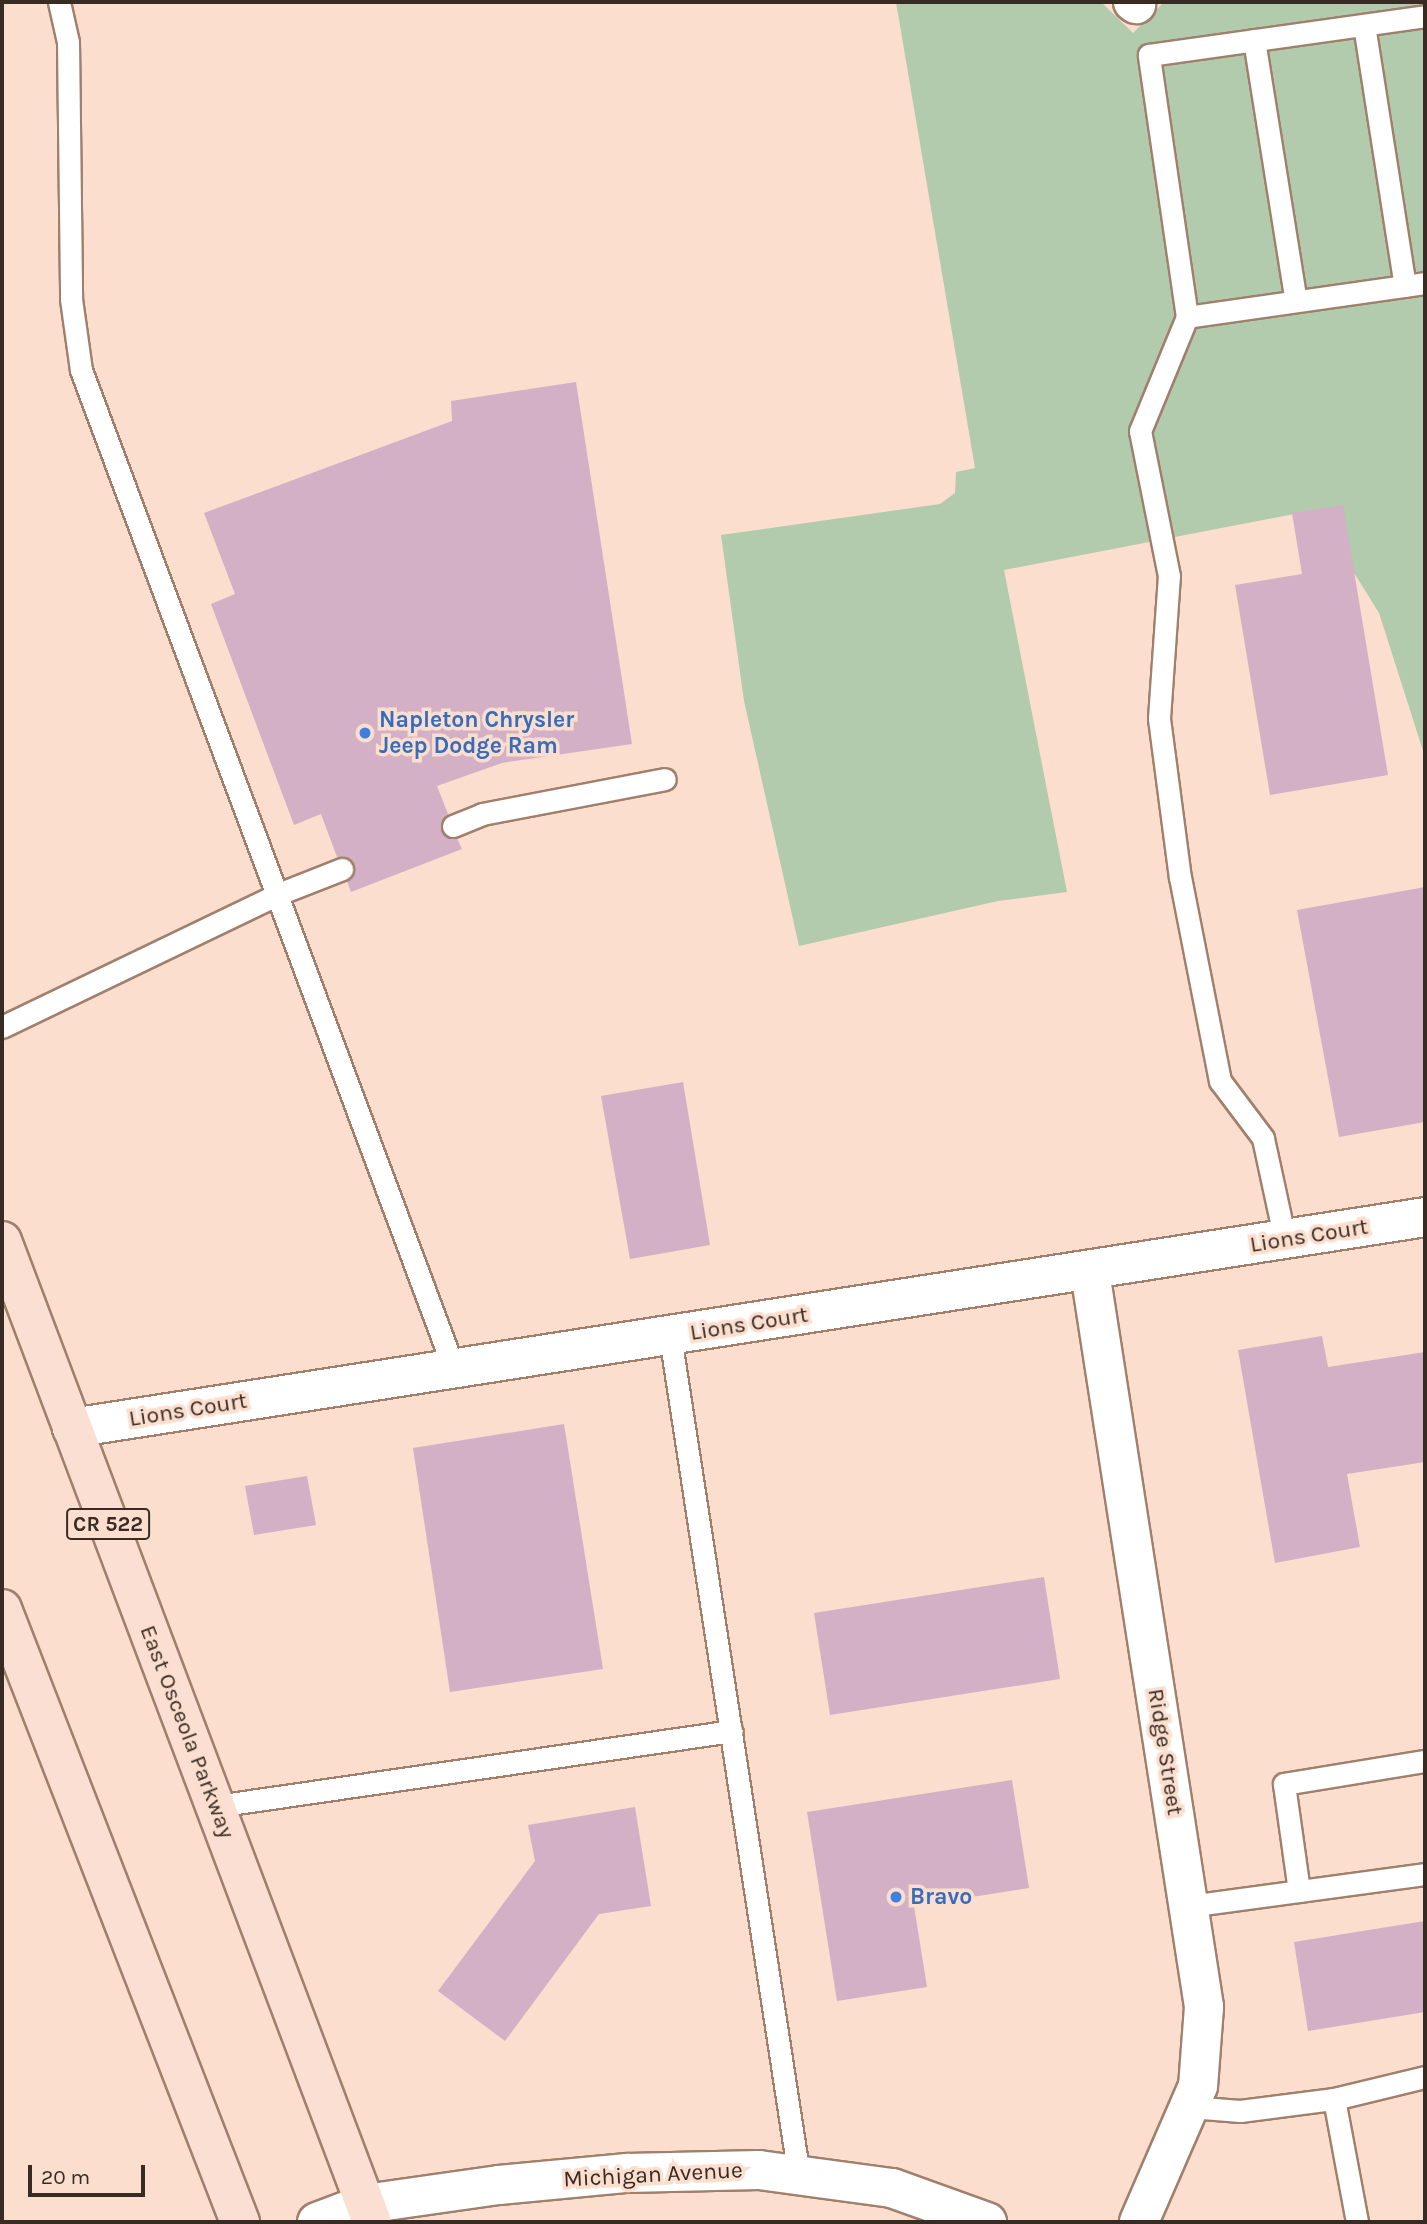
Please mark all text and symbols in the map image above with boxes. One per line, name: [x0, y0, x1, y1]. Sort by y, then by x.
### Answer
place label: Napleton Chrysler Jeep Dodge Ram: [379, 706, 574, 760]
marker: Napleton Chrysler Jeep Dodge Ram: [357, 725, 373, 741]
street label: Lions Court: [1248, 1213, 1370, 1259]
street label: Lions Court: [688, 1301, 810, 1347]
street label: Lions Court: [127, 1387, 249, 1433]
road number: CR 522: [66, 1506, 150, 1542]
street label: East Osceola Parkway: [134, 1621, 240, 1843]
street label: Ridge Street: [1141, 1687, 1189, 1817]
place label: Bravo: [910, 1883, 972, 1911]
marker: Bravo: [888, 1889, 904, 1905]
scale bar: [32, 2150, 149, 2194]
street label: Michigan Avenue: [563, 2157, 743, 2193]
text: 20 m: [41, 2165, 90, 2189]

